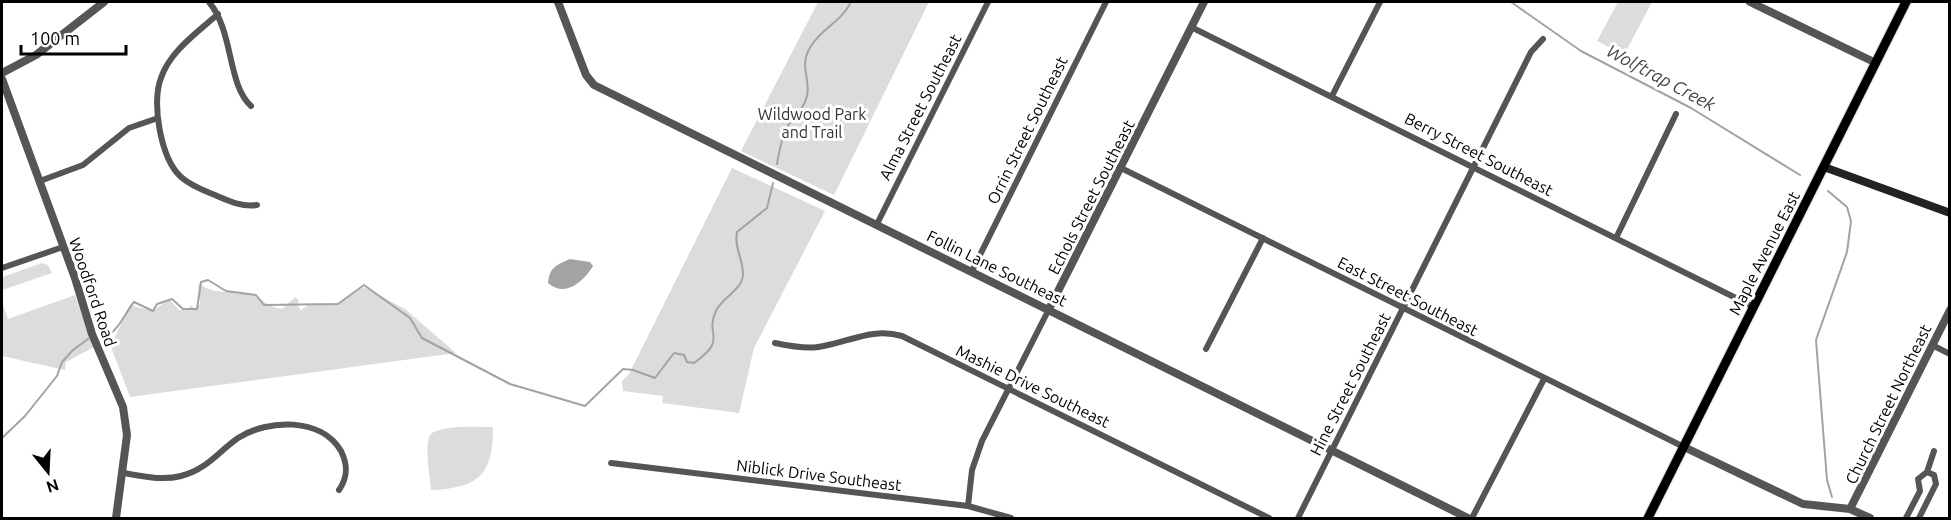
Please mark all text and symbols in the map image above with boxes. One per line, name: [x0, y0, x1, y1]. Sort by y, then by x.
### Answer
scale bar: [21, 18, 126, 56]
text: 100 m: [30, 28, 80, 48]
street label: Alma Street Southeast: [875, 30, 965, 183]
water label: Wolftrap Creek: [1603, 40, 1720, 115]
street label: Orrin Street Southeast: [983, 53, 1071, 207]
park label: Wildwood Park and Trail: [758, 105, 866, 141]
street label: Berry Street Southeast: [1402, 109, 1557, 200]
street label: Echols Street Southeast: [1044, 116, 1138, 277]
street label: Maple Avenue East: [1725, 188, 1803, 318]
street label: Follin Lane Southeast: [924, 226, 1071, 310]
street label: Woodford Road: [66, 235, 120, 349]
street label: East Street Southeast: [1335, 253, 1482, 340]
street label: Hine Street Southeast: [1306, 309, 1394, 458]
street label: Church Street Northeast: [1841, 321, 1935, 487]
street label: Mashie Drive Southeast: [953, 341, 1113, 431]
north arrow: [18, 442, 78, 502]
street label: Niblick Drive Southeast: [736, 456, 903, 494]
text: N: [44, 476, 61, 497]

